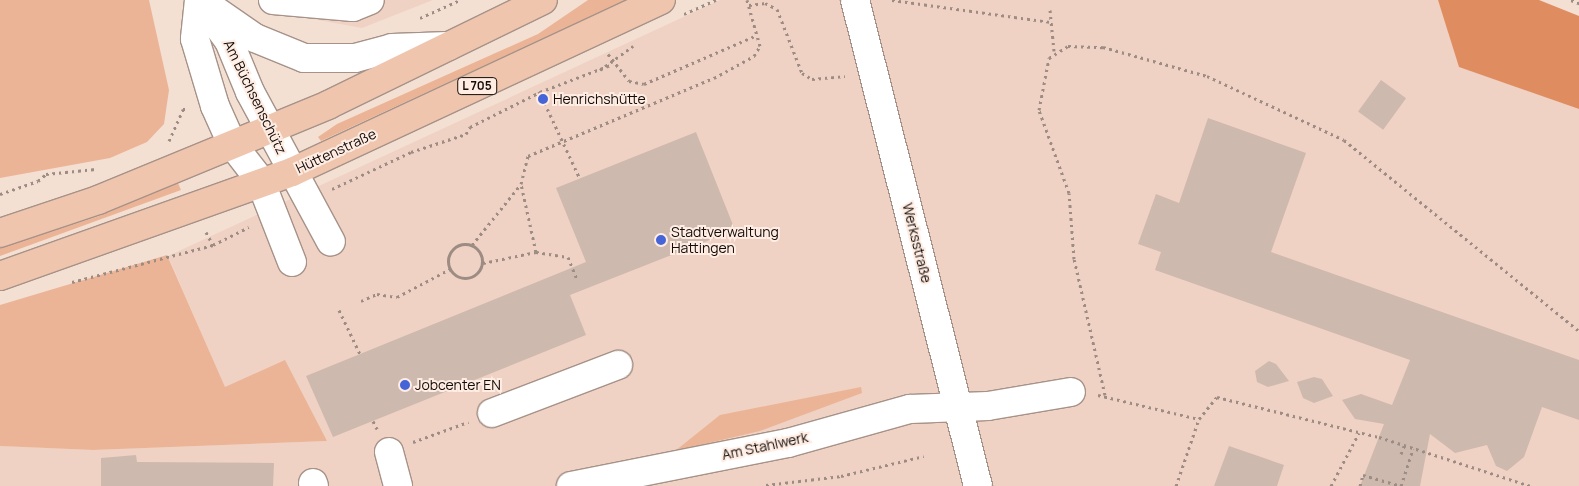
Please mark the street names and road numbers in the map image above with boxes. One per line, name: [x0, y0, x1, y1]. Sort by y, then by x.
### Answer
street label: Am Büchsenschütz: [220, 37, 290, 157]
road number: L 705: [456, 76, 498, 95]
street label: Hüttenstraße: [293, 125, 379, 177]
street label: Werksstraße: [899, 201, 935, 285]
street label: Am Stahlwerk: [720, 429, 810, 463]

